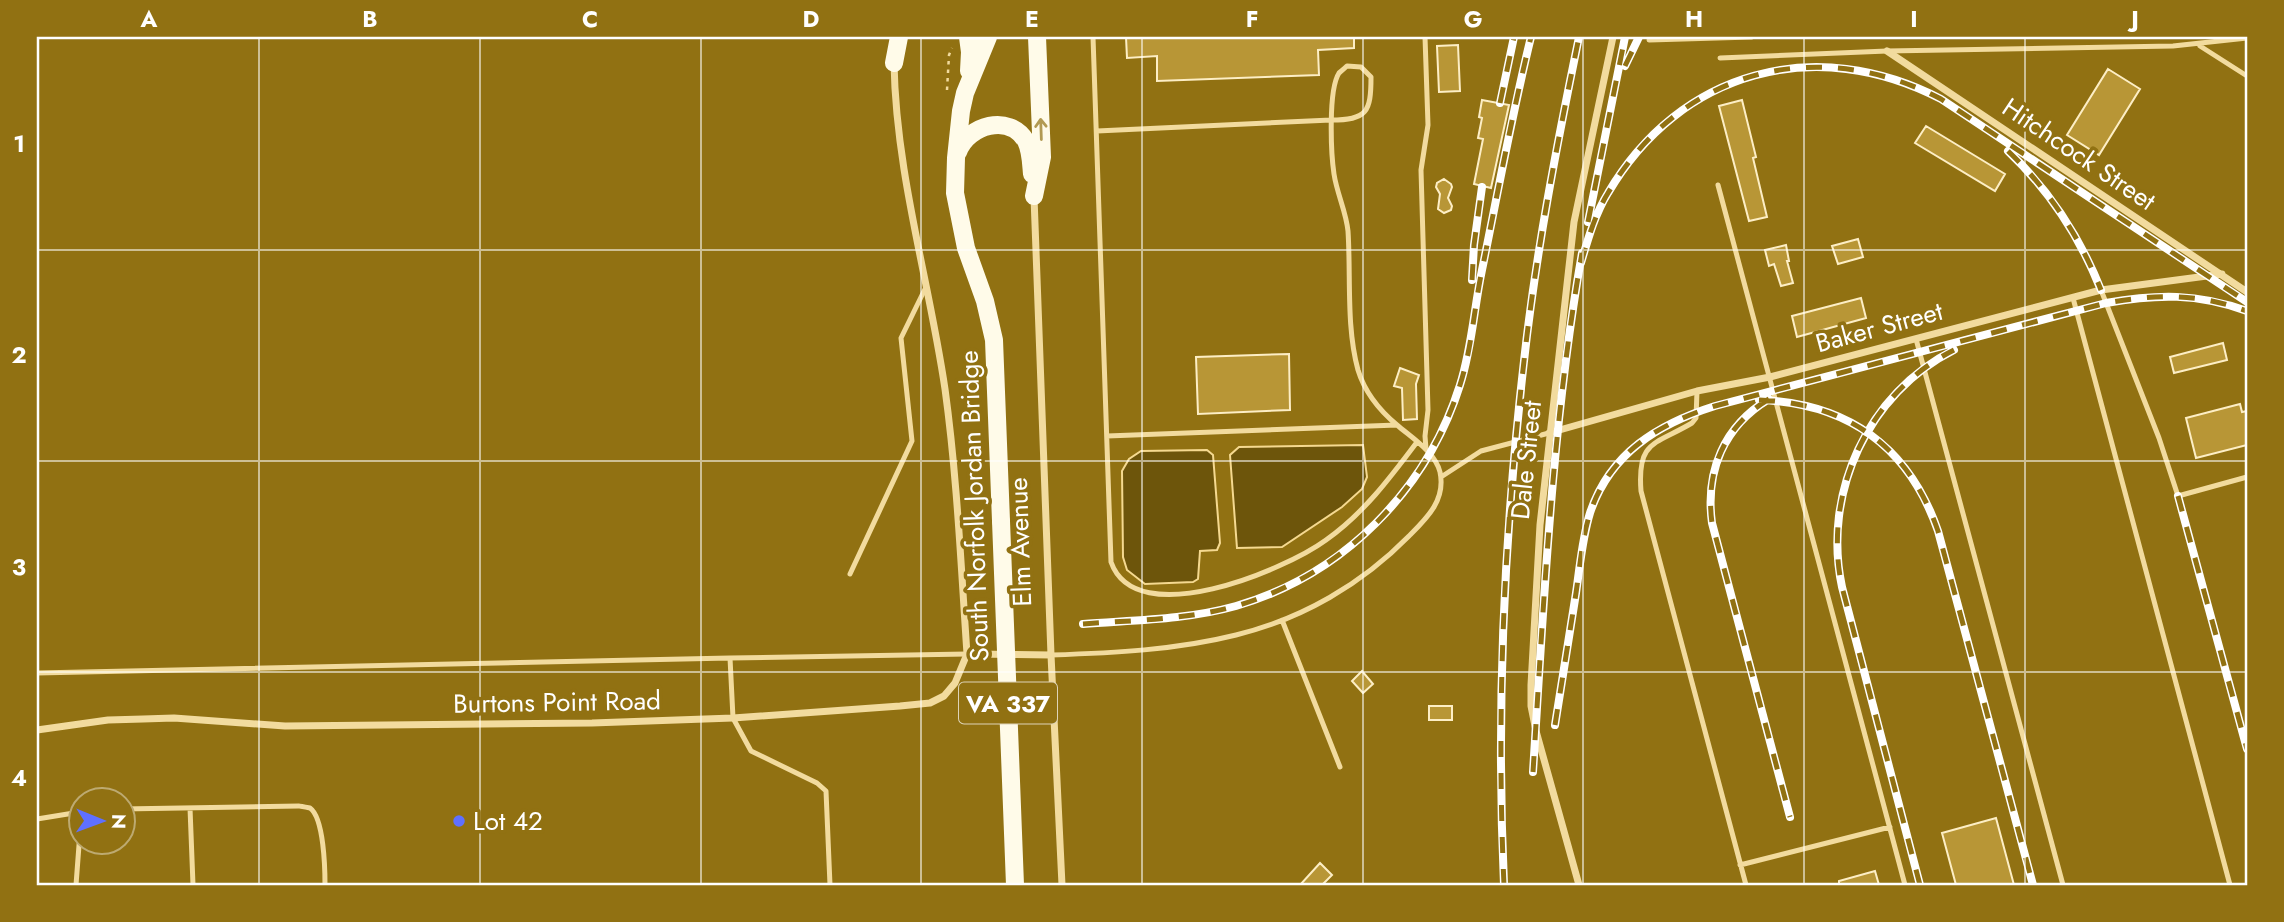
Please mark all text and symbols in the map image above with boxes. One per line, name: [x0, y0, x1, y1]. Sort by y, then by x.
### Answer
text: A: [140, 2, 158, 36]
text: B: [362, 2, 378, 36]
text: C: [582, 2, 598, 36]
text: D: [803, 2, 820, 36]
text: E: [1025, 2, 1039, 36]
text: F: [1246, 2, 1258, 36]
text: G: [1464, 2, 1482, 36]
text: H: [1685, 2, 1703, 36]
text: I: [1910, 2, 1918, 36]
text: J: [2127, 2, 2139, 36]
street label: Hitchcock Street: [1995, 88, 2164, 220]
one-way arrow: [1035, 117, 1048, 140]
text: 1: [13, 127, 25, 161]
street label: Baker Street: [1811, 292, 1948, 362]
text: 2: [11, 338, 27, 372]
street label: South Norfolk Jordan Bridge: [950, 350, 998, 662]
street label: Dale Street: [1501, 398, 1551, 521]
street label: Elm Avenue: [999, 477, 1041, 607]
text: 3: [12, 550, 26, 584]
street label: Burtons Point Road: [453, 681, 661, 723]
road number: VA 337: [959, 682, 1057, 724]
text: 4: [11, 761, 27, 795]
north arrow: [66, 786, 136, 856]
place label: Lot 42: [473, 802, 543, 840]
marker: Lot 42: [451, 813, 467, 829]
text: N: [105, 814, 132, 829]

